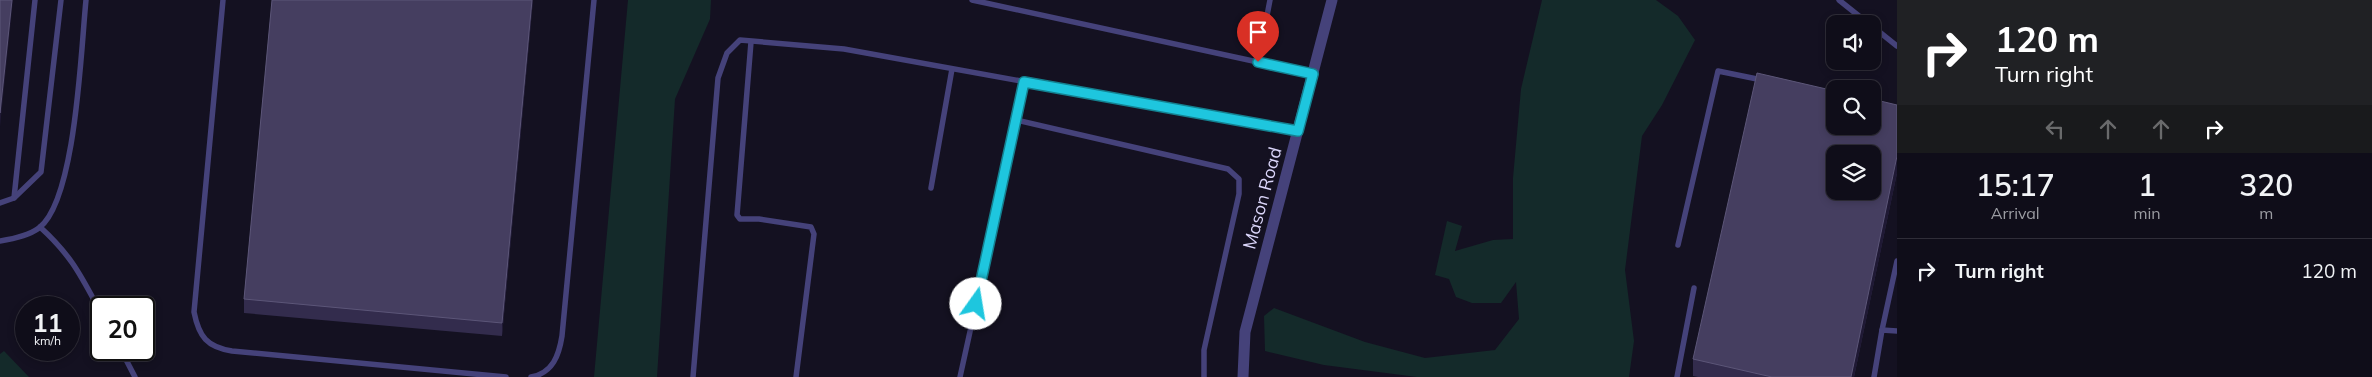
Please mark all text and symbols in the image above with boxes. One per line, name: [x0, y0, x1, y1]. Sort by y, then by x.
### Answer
pin: [1237, 11, 1279, 62]
map controls: [1826, 15, 1881, 200]
button: sound: [1826, 15, 1881, 70]
text: 120 m: [1995, 17, 2099, 61]
icon: arrive: [1244, 18, 1272, 46]
icon: right: [1912, 20, 1977, 85]
text: Turn right: [1995, 60, 2093, 88]
button: search: [1826, 80, 1881, 135]
icon: left: [2041, 115, 2069, 143]
icon: ahead: [2094, 115, 2122, 143]
icon: ahead: [2147, 115, 2175, 143]
icon: right: [2200, 115, 2228, 143]
street label: Mason Road: [1237, 144, 1287, 252]
button: layers: [1826, 145, 1881, 200]
text: 15:17: [1976, 166, 2055, 204]
text: 1: [2138, 166, 2156, 204]
text: 320: [2239, 166, 2293, 204]
text: Arrival: [1991, 203, 2040, 223]
text: min: [2133, 203, 2161, 223]
text: m: [2259, 203, 2273, 223]
icon: right: [1912, 257, 1940, 285]
text: Turn right: [1955, 259, 2044, 283]
text: 120 m: [2301, 259, 2357, 283]
position arrow: [949, 277, 1001, 329]
speed limit sign: 20: [90, 296, 155, 361]
text: 11: [32, 307, 63, 338]
text: km/h: [34, 333, 61, 348]

